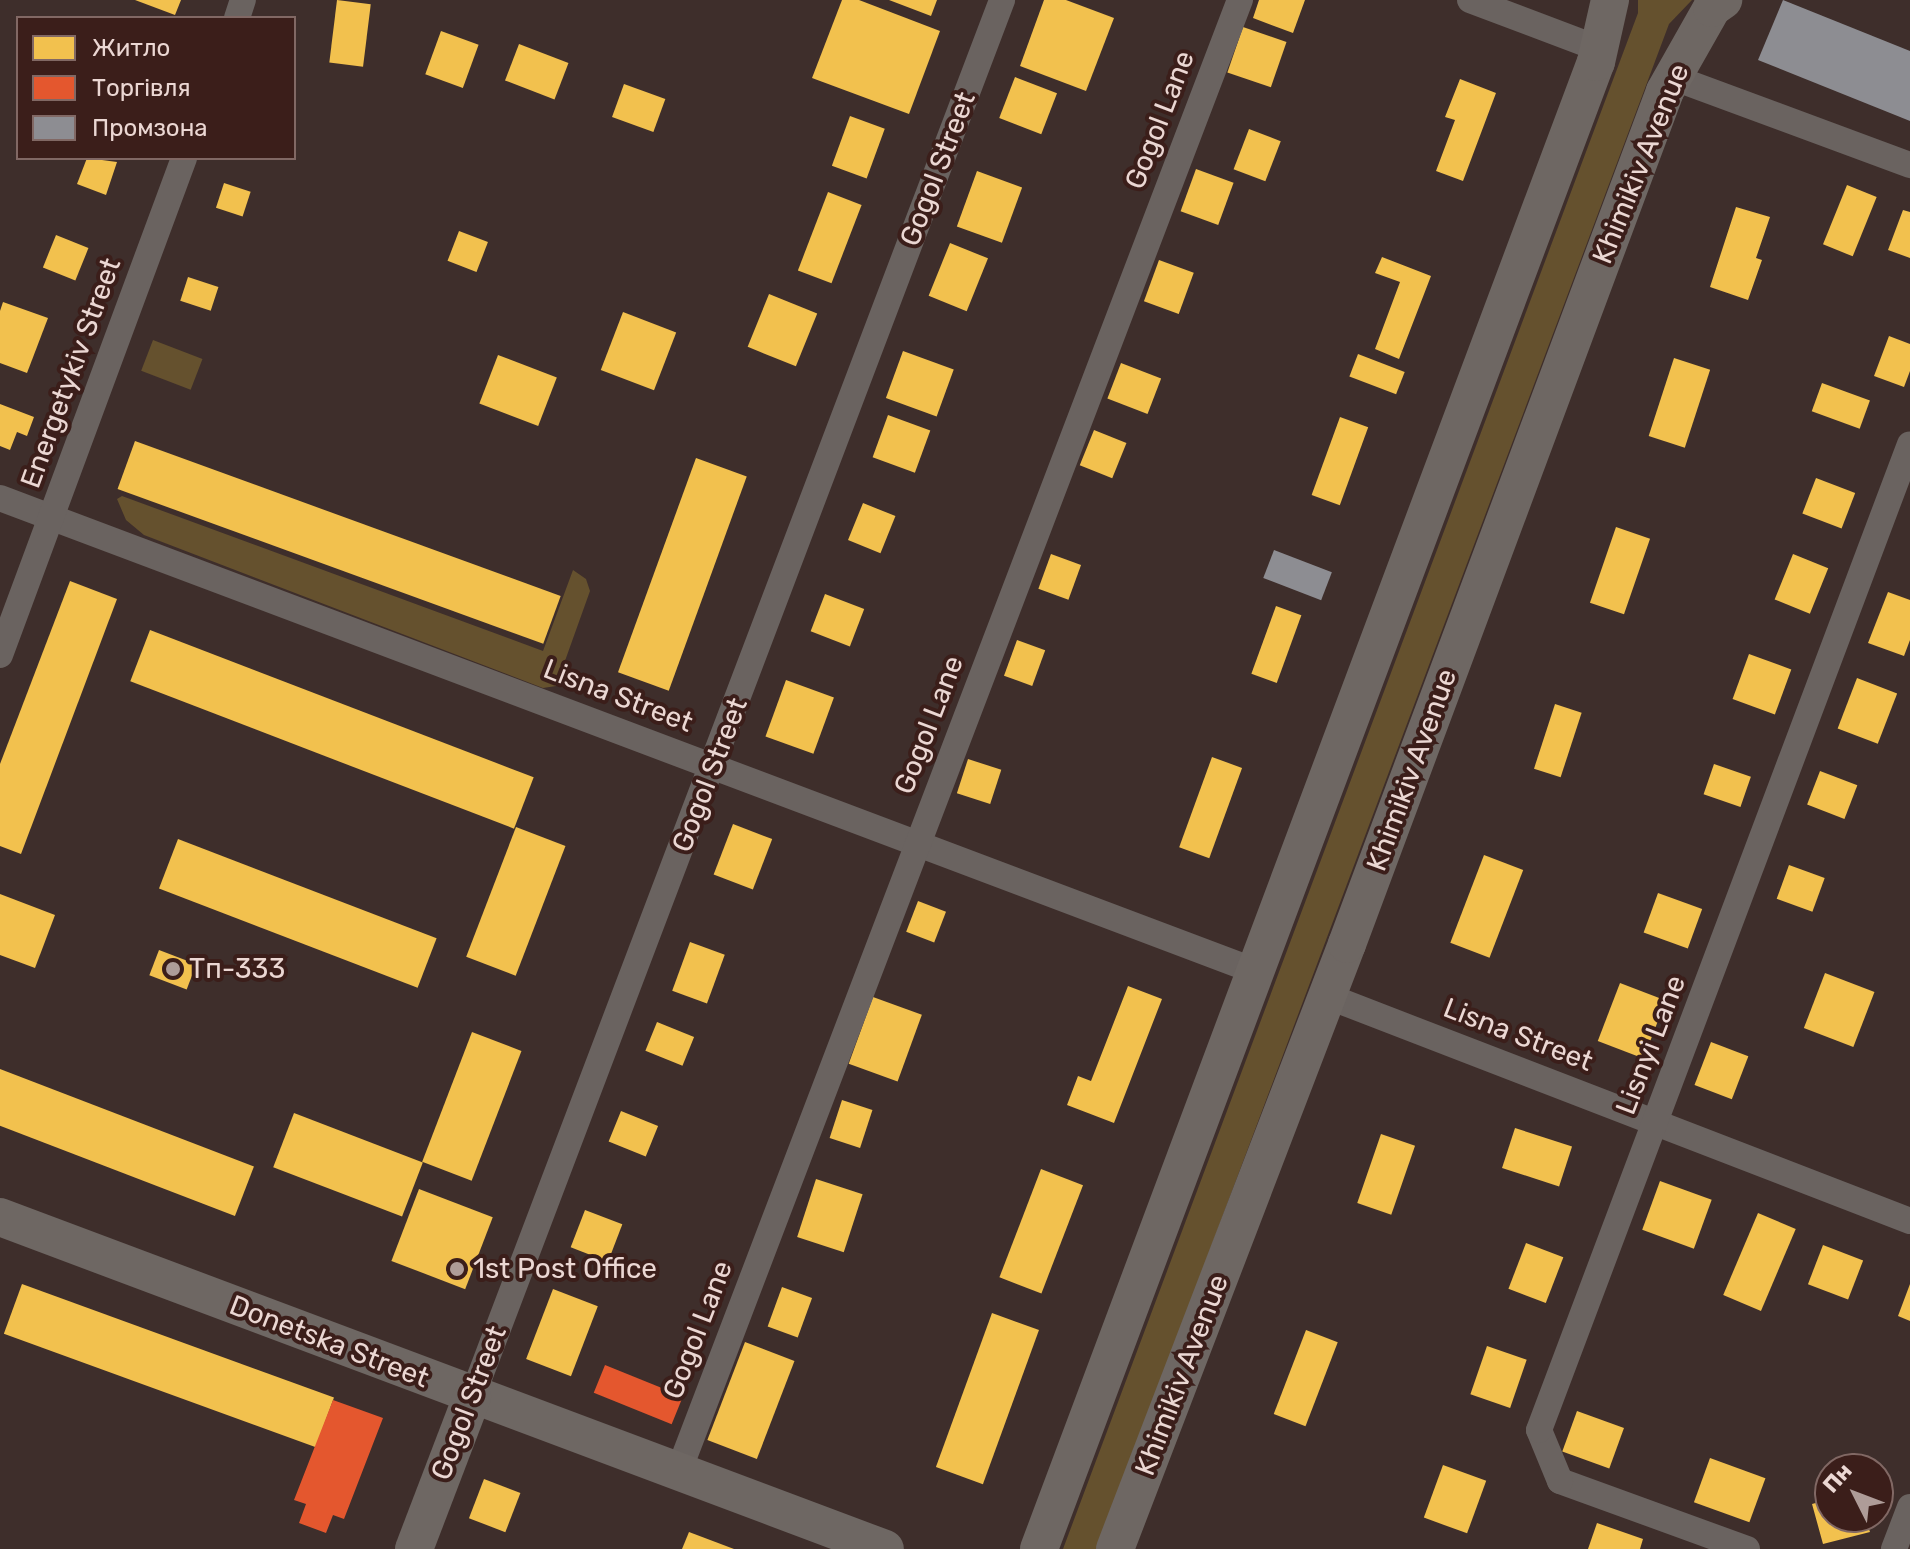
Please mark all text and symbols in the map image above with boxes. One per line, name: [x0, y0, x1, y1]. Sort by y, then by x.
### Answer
legend: [16, 16, 296, 160]
text: Житло: [92, 34, 170, 62]
street label: Gogol Lane: [1118, 46, 1202, 194]
street label: Khimikiv Avenue: [1585, 59, 1697, 269]
text: Торгівля: [92, 74, 191, 102]
street label: Gogol Street: [893, 87, 983, 251]
text: Промзона: [92, 114, 208, 142]
street label: Energetykiv Street: [14, 253, 128, 493]
street label: Gogol Lane: [887, 651, 971, 799]
street label: Lisna Street: [539, 652, 697, 740]
street label: Khimikiv Avenue: [1360, 664, 1464, 876]
street label: Gogol Street: [665, 693, 755, 857]
place label: Тп-333: [189, 952, 285, 986]
marker: Тп-333: [164, 960, 182, 978]
street label: Lisnyi Lane: [1609, 971, 1693, 1119]
street label: Lisna Street: [1439, 991, 1597, 1079]
place label: 1st Post Office: [473, 1252, 657, 1286]
street label: Gogol Lane: [656, 1256, 740, 1404]
marker: 1st Post Office: [448, 1260, 466, 1278]
street label: Khimikiv Avenue: [1128, 1269, 1236, 1481]
street label: Donetska Street: [225, 1289, 433, 1395]
street label: Gogol Street: [424, 1321, 514, 1485]
north arrow: [1814, 1453, 1894, 1533]
text: Пн: [1817, 1458, 1857, 1498]

